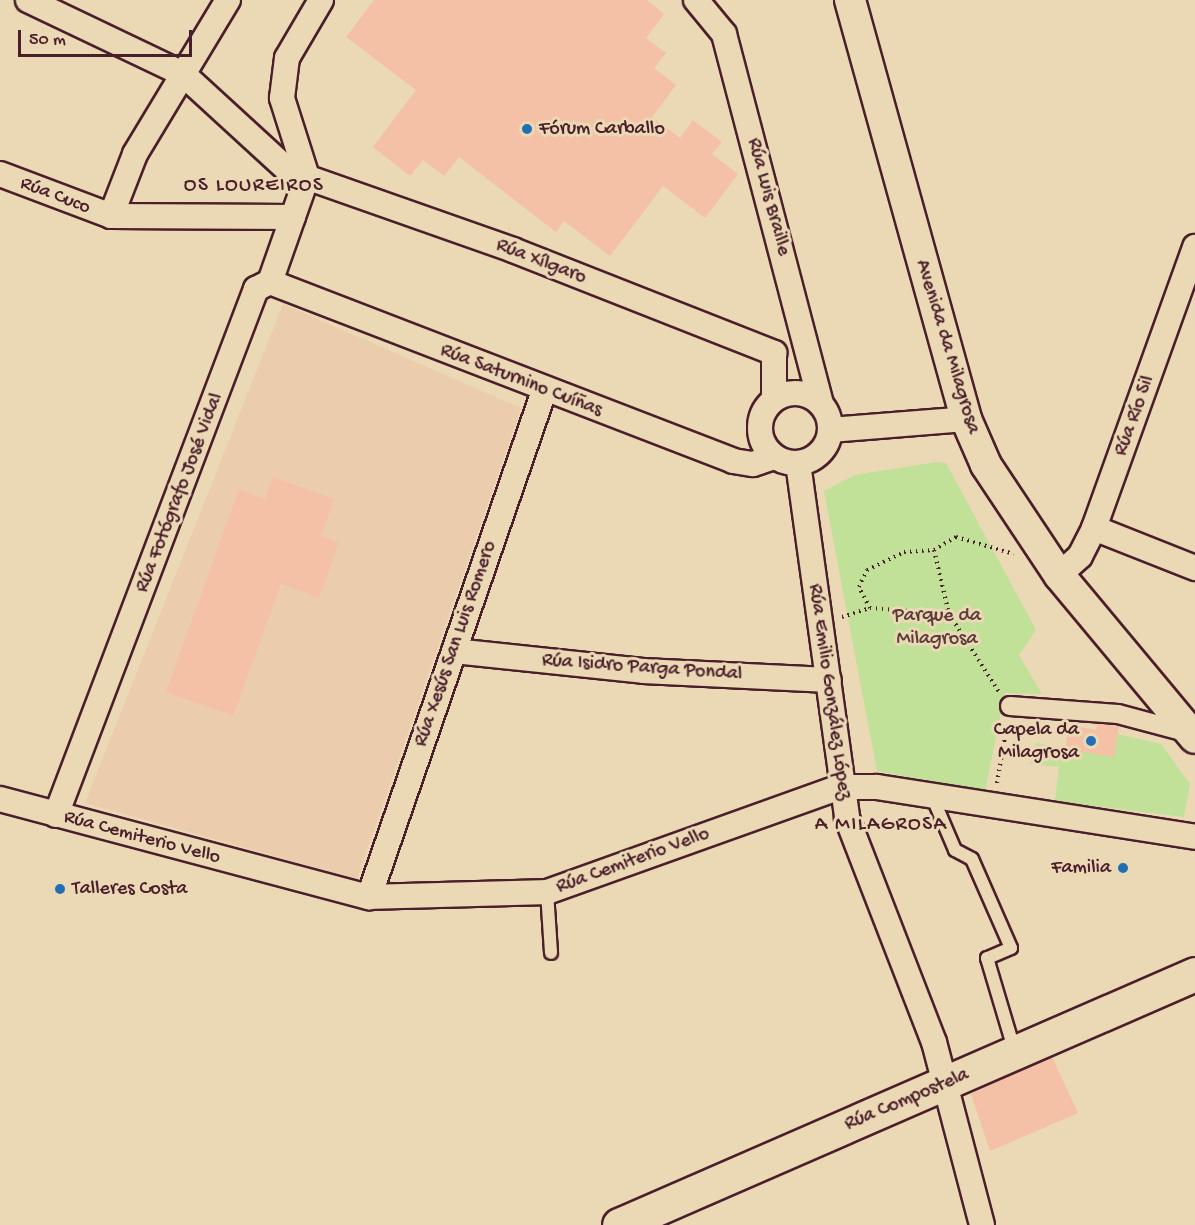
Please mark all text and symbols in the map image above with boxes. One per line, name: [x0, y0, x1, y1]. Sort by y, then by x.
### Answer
scale bar: [21, 18, 195, 56]
text: 50 m: [29, 30, 66, 51]
place label: Fórum Carballo: [539, 117, 665, 141]
marker: Fórum Carballo: [520, 122, 534, 136]
street label: Rúa Luis Braille: [741, 136, 795, 258]
street label: Rúa Cuco: [17, 172, 93, 220]
district label: OS LOUREIROS: [184, 174, 324, 200]
street label: Rúa Xílgaro: [492, 234, 590, 290]
street label: Avenida da Milagrosa: [909, 257, 985, 437]
street label: Rúa Saturnino Cuíñas: [437, 339, 605, 423]
street label: Rúa Río Sil: [1109, 373, 1161, 459]
street label: Rúa Fotógrafo José Vidal: [131, 390, 229, 596]
street label: Rúa Xesús San Luis Romero: [409, 538, 503, 750]
street label: Rúa Emilio González López: [802, 582, 856, 802]
park label: Parque da Milagrosa: [893, 605, 981, 652]
street label: Rúa Isidro Parga Pondal: [541, 649, 743, 687]
place label: Capela da Milagrosa: [994, 718, 1079, 765]
marker: Capela da Milagrosa: [1084, 734, 1098, 748]
street label: Rúa Cemiterio Vello: [61, 806, 223, 870]
district label: A MILAGROSA: [815, 813, 947, 839]
street label: Rúa Cemiterio Vello: [553, 822, 713, 900]
place label: Familia: [1051, 856, 1111, 880]
marker: Familia: [1116, 861, 1130, 875]
place label: Talleres Costa: [72, 877, 187, 901]
marker: Talleres Costa: [53, 882, 67, 896]
street label: Rúa Compostela: [841, 1063, 973, 1137]

